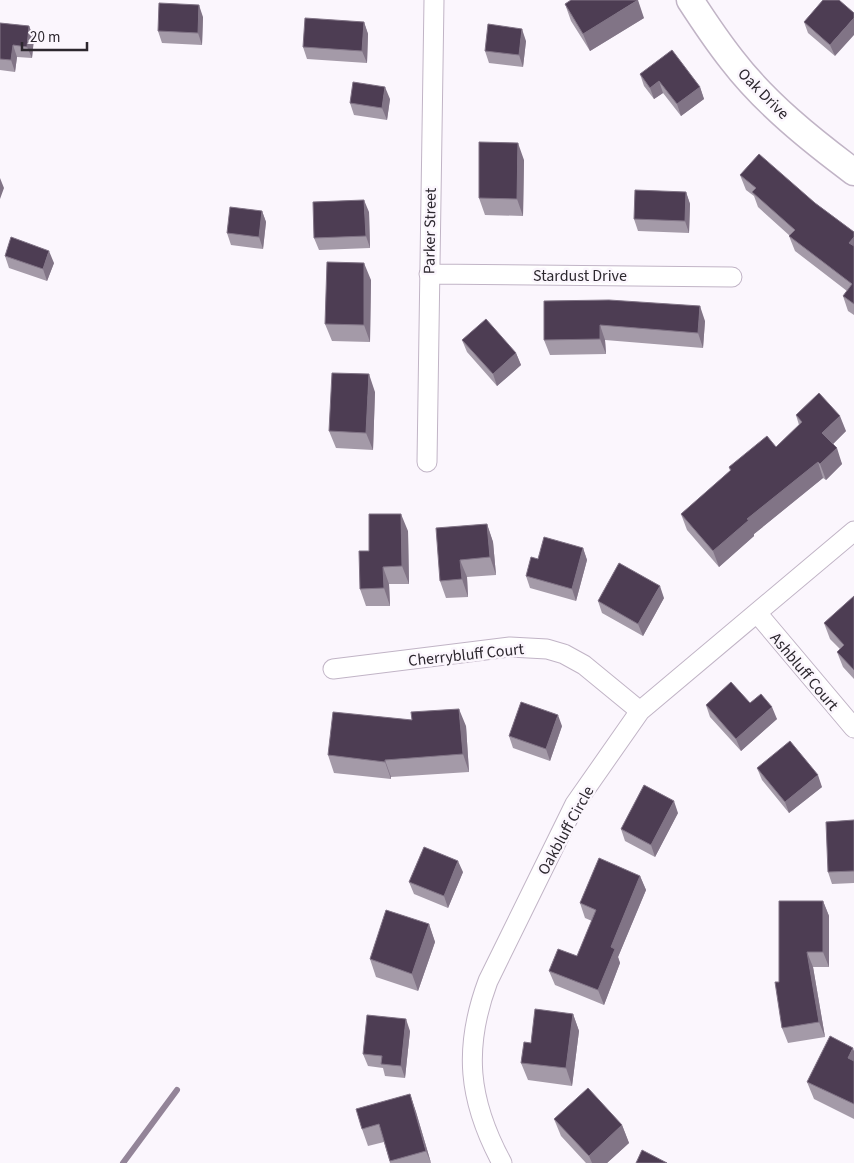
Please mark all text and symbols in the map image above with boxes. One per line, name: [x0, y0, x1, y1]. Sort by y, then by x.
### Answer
scale bar: [22, 20, 88, 52]
text: 20 m: [30, 27, 60, 48]
street label: Oak Drive: [733, 63, 794, 124]
street label: Parker Street: [418, 187, 442, 274]
street label: Stardust Drive: [533, 265, 627, 287]
street label: Ashbluff Court: [765, 628, 844, 716]
street label: Cherrybluff Court: [407, 638, 526, 672]
street label: Oakbluff Circle: [532, 782, 599, 879]

